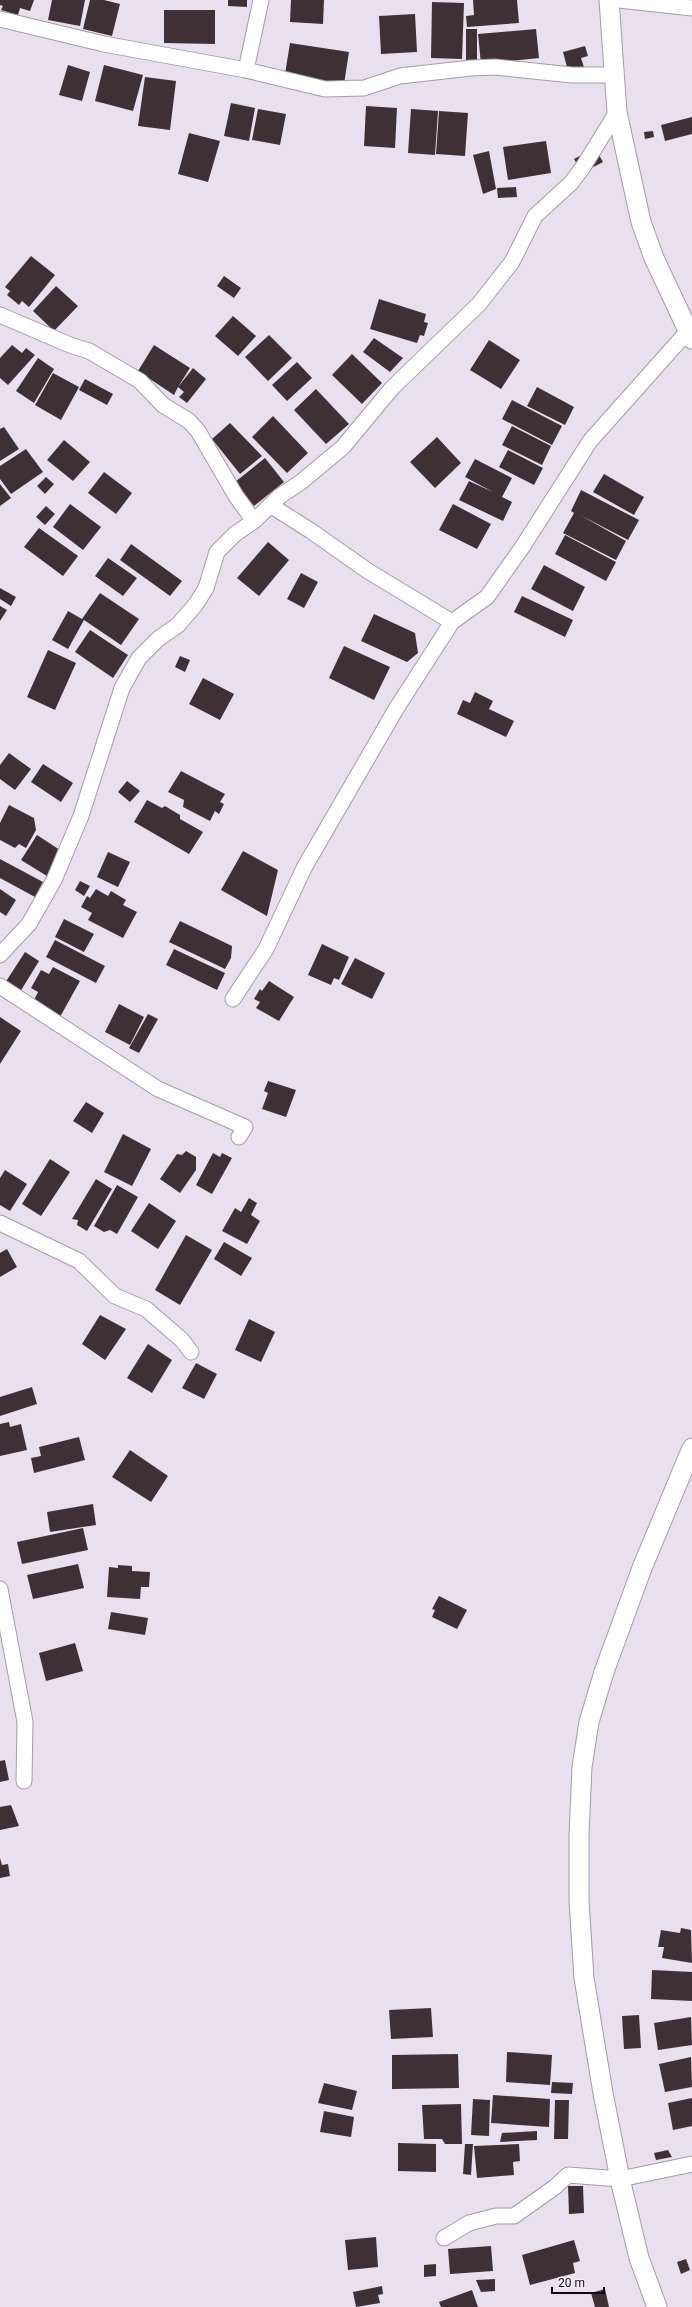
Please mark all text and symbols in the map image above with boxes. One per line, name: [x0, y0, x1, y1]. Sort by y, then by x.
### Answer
scale bar: [552, 2269, 604, 2295]
text: 20 m: [558, 2276, 585, 2290]

